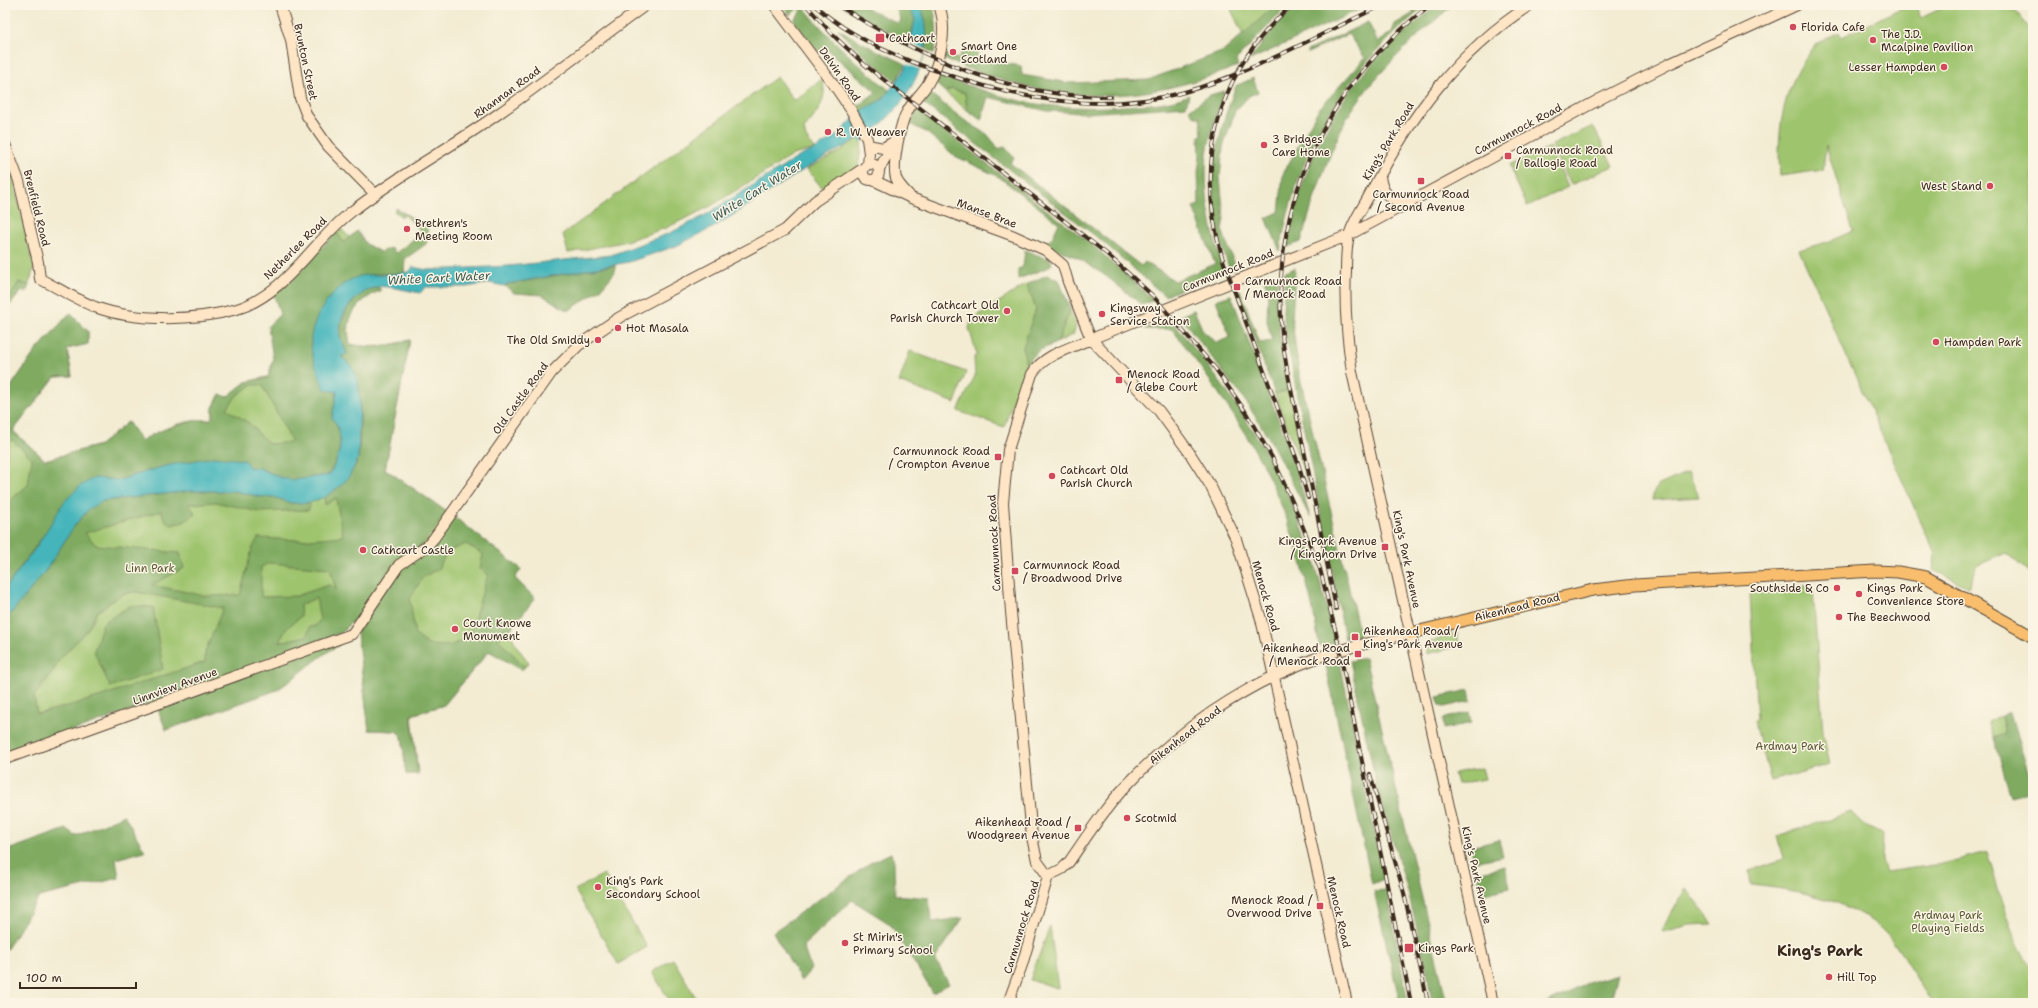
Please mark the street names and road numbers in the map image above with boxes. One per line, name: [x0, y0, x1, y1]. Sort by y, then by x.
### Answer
street label: Brunton Street: [290, 22, 321, 102]
street label: Delvin Road: [815, 44, 864, 105]
street label: Rhannan Road: [471, 63, 544, 122]
street label: King's Park Road: [1359, 99, 1418, 183]
street label: Carmunnock Road: [1472, 100, 1565, 159]
street label: Brenfield Road: [20, 168, 53, 248]
street label: Manse Brae: [955, 195, 1019, 232]
street label: Netherlee Road: [261, 213, 330, 283]
street label: Carmunnock Road: [1180, 245, 1276, 296]
street label: Old Castle Road: [489, 359, 552, 438]
street label: Carmunnock Road: [984, 494, 1005, 592]
street label: King's Park Avenue: [1389, 509, 1424, 610]
street label: Menock Road: [1248, 559, 1283, 633]
street label: Aikenhead Road: [1473, 590, 1561, 625]
street label: Linnview Avenue: [131, 664, 220, 709]
street label: Aikenhead Road: [1146, 703, 1224, 768]
street label: King's Park Avenue: [1458, 825, 1495, 926]
street label: Menock Road: [1323, 875, 1354, 949]
street label: Carmunnock Road: [1000, 879, 1043, 976]

